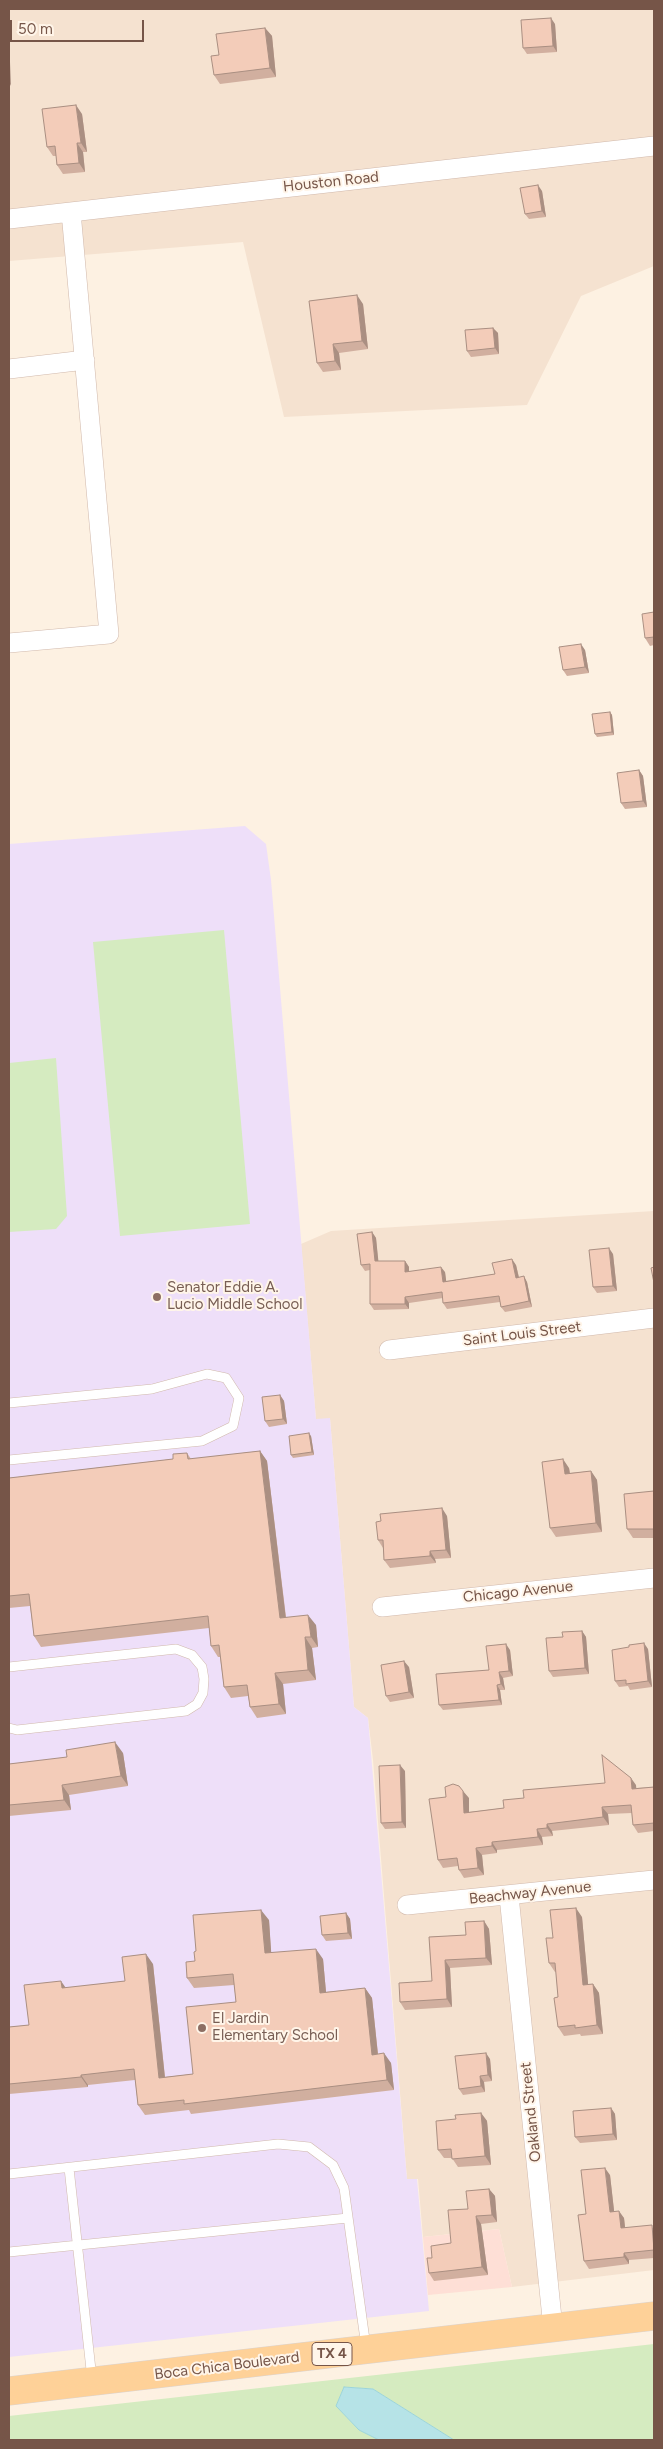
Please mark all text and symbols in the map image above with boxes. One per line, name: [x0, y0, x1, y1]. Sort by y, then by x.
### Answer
scale bar: [12, 10, 146, 42]
text: 50 m: [18, 20, 53, 38]
street label: Houston Road: [282, 168, 380, 196]
place label: Senator Eddie A. Lucio Middle School: [167, 1279, 303, 1314]
marker: Senator Eddie A. Lucio Middle School: [151, 1291, 163, 1303]
street label: Saint Louis Street: [462, 1318, 582, 1350]
street label: Chicago Avenue: [462, 1577, 574, 1607]
street label: Beachway Avenue: [468, 1878, 592, 1908]
place label: El Jardin Elementary School: [212, 2010, 338, 2045]
marker: El Jardin Elementary School: [196, 2022, 208, 2034]
street label: Oakland Street: [517, 2061, 545, 2163]
road number: TX 4: [312, 2342, 352, 2366]
street label: Boca Chica Boulevard: [153, 2348, 301, 2384]

